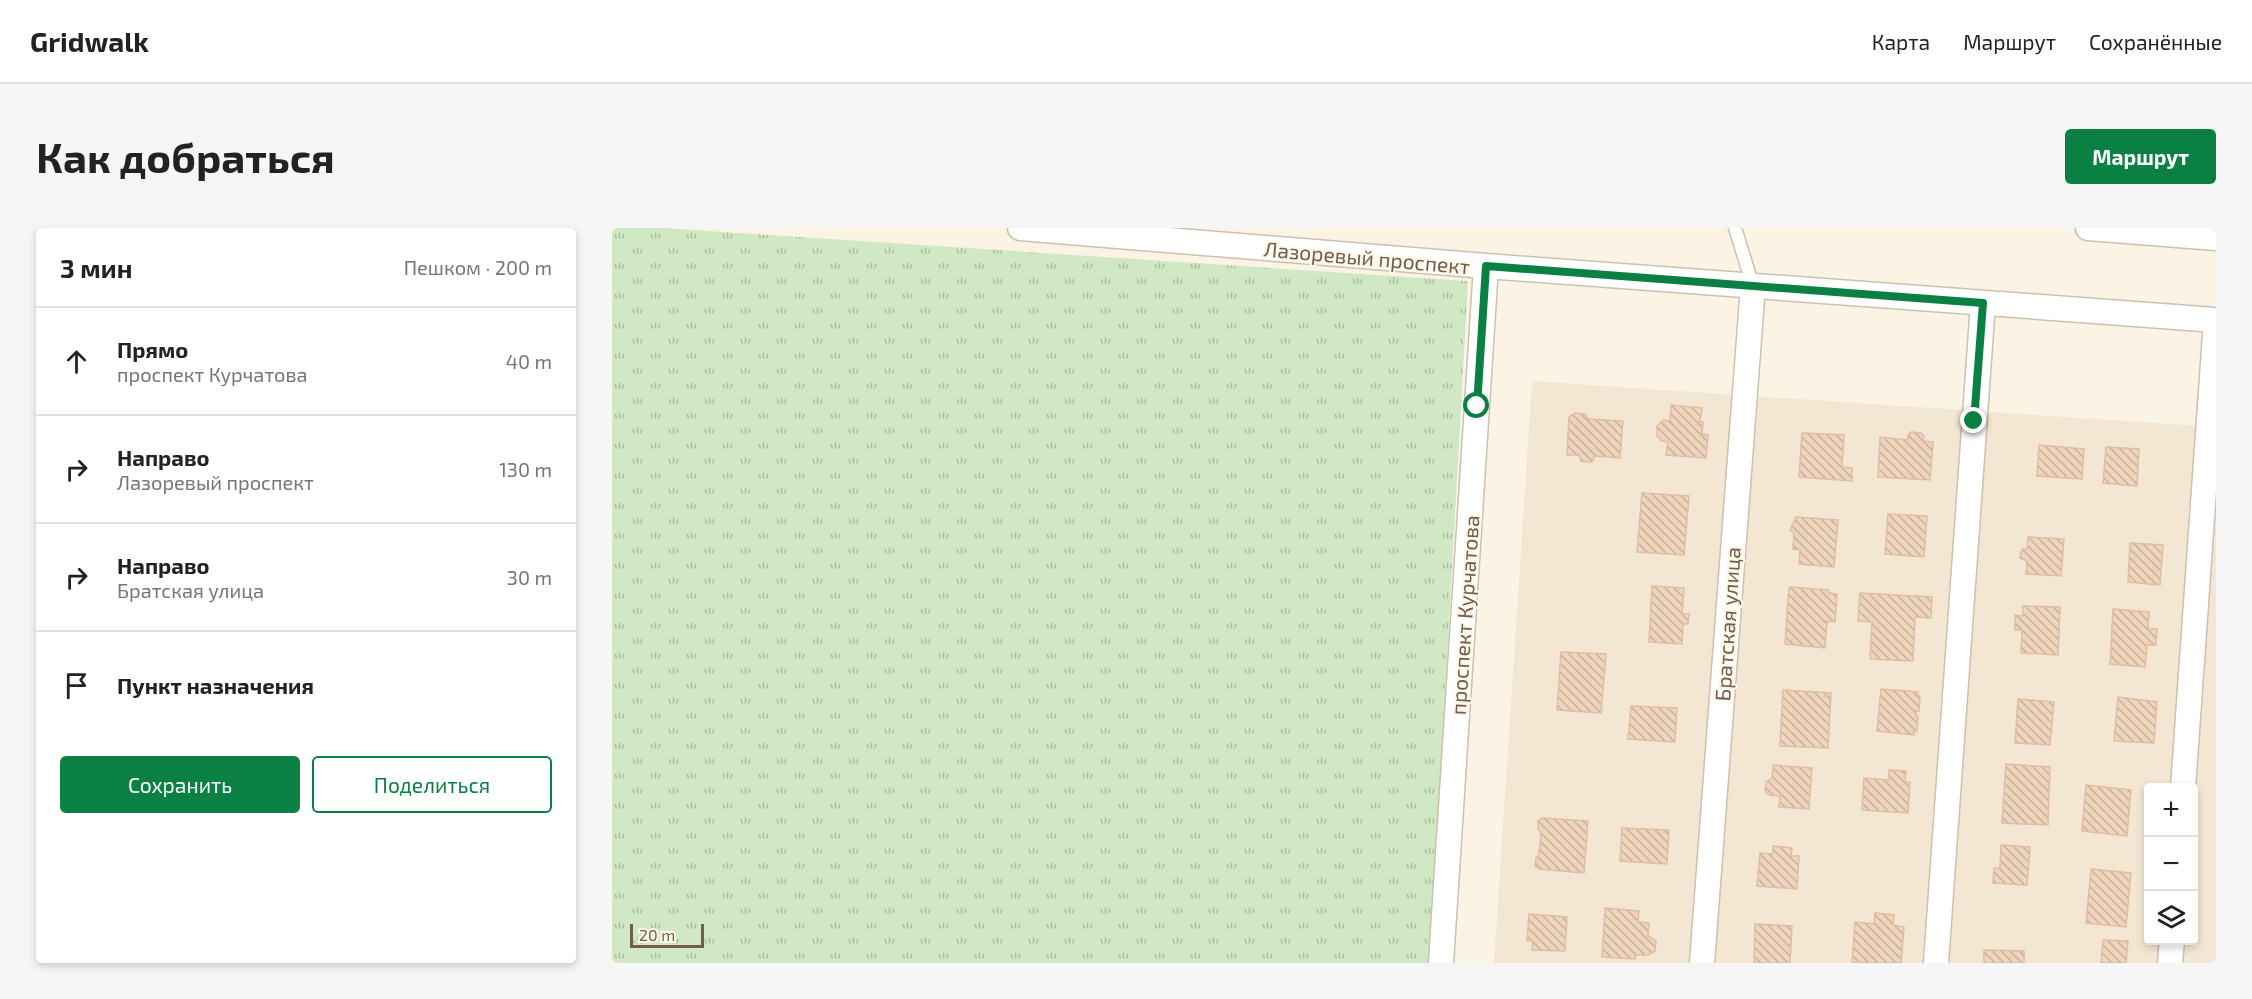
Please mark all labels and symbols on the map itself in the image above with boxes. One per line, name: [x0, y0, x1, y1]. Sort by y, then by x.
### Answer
street label: Лазоревый проспект: [1263, 236, 1471, 278]
route start: [1463, 392, 1489, 418]
route end: [1960, 407, 1986, 433]
street label: проспект Курчатова: [1445, 514, 1484, 716]
street label: Братская улица: [1709, 546, 1746, 702]
scale bar: [630, 921, 704, 948]

